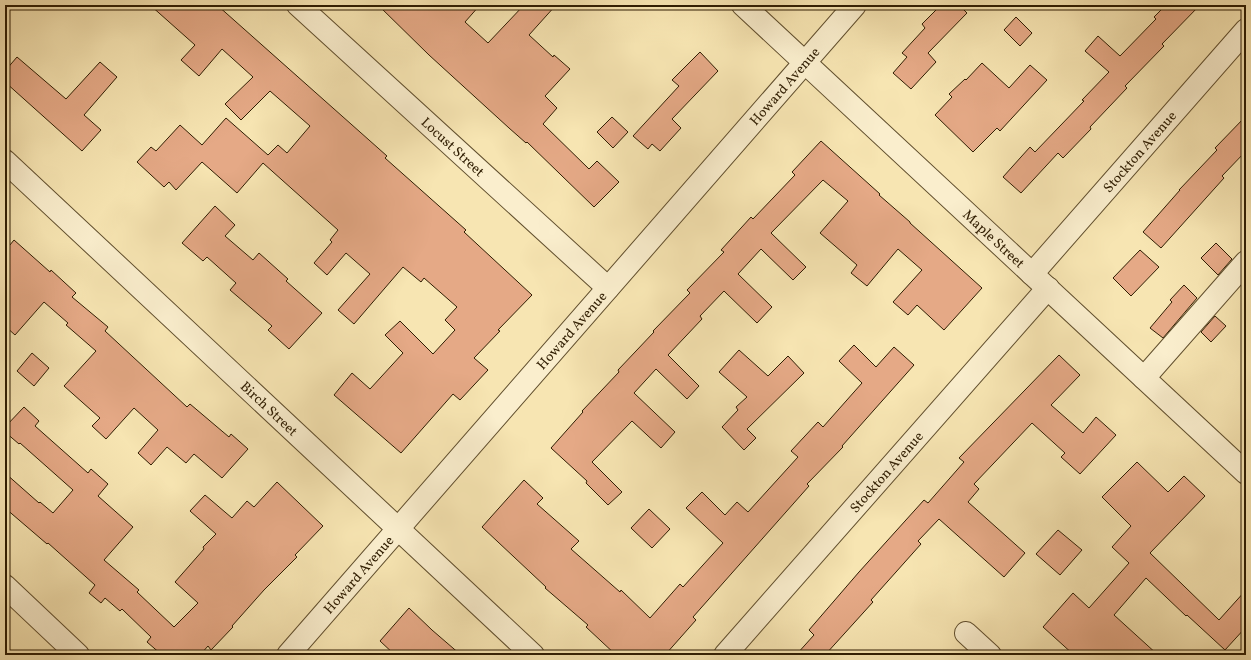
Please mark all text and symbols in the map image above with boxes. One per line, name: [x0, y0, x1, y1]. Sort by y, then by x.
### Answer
street label: Howard Avenue: [746, 44, 825, 130]
street label: Stockton Avenue: [1100, 107, 1182, 197]
street label: Locust Street: [416, 114, 488, 182]
street label: Maple Street: [958, 206, 1028, 273]
street label: Howard Avenue: [533, 288, 612, 374]
street label: Birch Street: [235, 378, 301, 441]
street label: Stockton Avenue: [846, 428, 929, 518]
street label: Howard Avenue: [320, 532, 399, 619]

